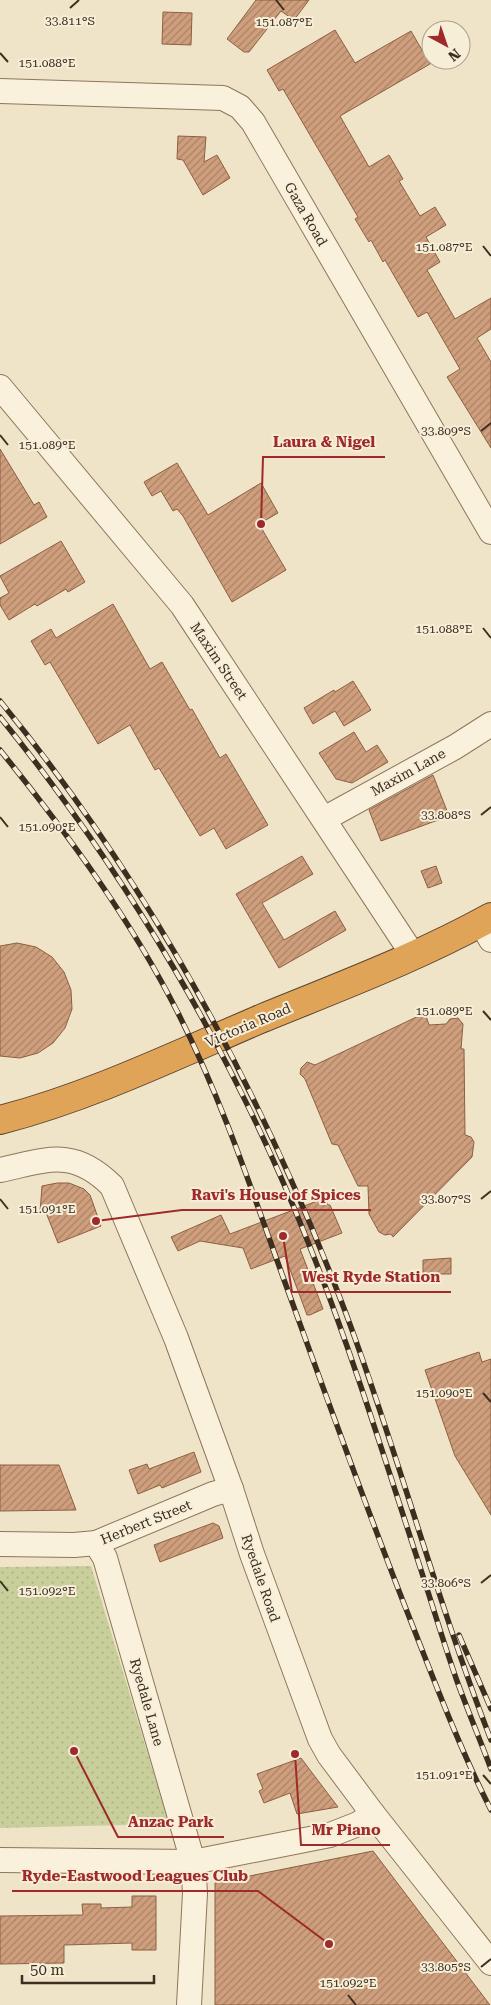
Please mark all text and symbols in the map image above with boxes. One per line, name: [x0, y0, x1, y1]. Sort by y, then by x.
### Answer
text: 33.811°S: [45, 14, 95, 28]
text: 151.087°E: [256, 15, 312, 29]
north arrow: [421, 20, 471, 70]
text: N: [445, 45, 464, 65]
text: 151.088°E: [19, 56, 75, 70]
street label: Gaza Road: [281, 179, 331, 249]
text: 151.087°E: [416, 240, 472, 254]
text: 33.809°S: [421, 424, 471, 438]
callout: Laura & Nigel: [263, 427, 385, 457]
text: Laura & Nigel: [273, 433, 375, 451]
text: 151.089°E: [19, 438, 75, 452]
street label: Maxim Street: [187, 619, 251, 703]
text: 151.088°E: [416, 622, 472, 636]
street label: Maxim Lane: [368, 745, 448, 799]
text: 33.808°S: [421, 808, 471, 822]
text: 151.090°E: [19, 820, 75, 834]
street label: Victoria Road: [203, 1000, 293, 1050]
text: 151.089°E: [416, 1004, 472, 1018]
callout: Ravi's House of Spices: [182, 1180, 371, 1210]
text: Ravi's House of Spices: [191, 1186, 361, 1204]
text: 33.807°S: [421, 1192, 471, 1206]
text: 151.091°E: [19, 1202, 75, 1216]
callout: West Ryde Station: [292, 1262, 451, 1292]
text: West Ryde Station: [302, 1268, 440, 1286]
text: 151.090°E: [416, 1386, 472, 1400]
street label: Herbert Street: [98, 1496, 194, 1548]
street label: Ryedale Road: [239, 1532, 284, 1624]
text: 33.806°S: [421, 1576, 471, 1590]
text: 151.092°E: [19, 1584, 75, 1598]
street label: Ryedale Lane: [127, 1656, 167, 1748]
text: 151.091°E: [416, 1768, 472, 1782]
callout: Anzac Park: [118, 1807, 224, 1837]
text: Anzac Park: [128, 1813, 215, 1831]
callout: Mr Piano: [301, 1815, 390, 1845]
text: Mr Piano: [311, 1821, 381, 1839]
callout: Ryde-Eastwood Leagues Club: [12, 1861, 258, 1891]
text: Ryde-Eastwood Leagues Club: [22, 1867, 248, 1885]
scale bar: [22, 1952, 155, 1984]
text: 33.805°S: [421, 1960, 471, 1974]
text: 50 m: [30, 1961, 65, 1979]
text: 151.092°E: [320, 1976, 376, 1990]

